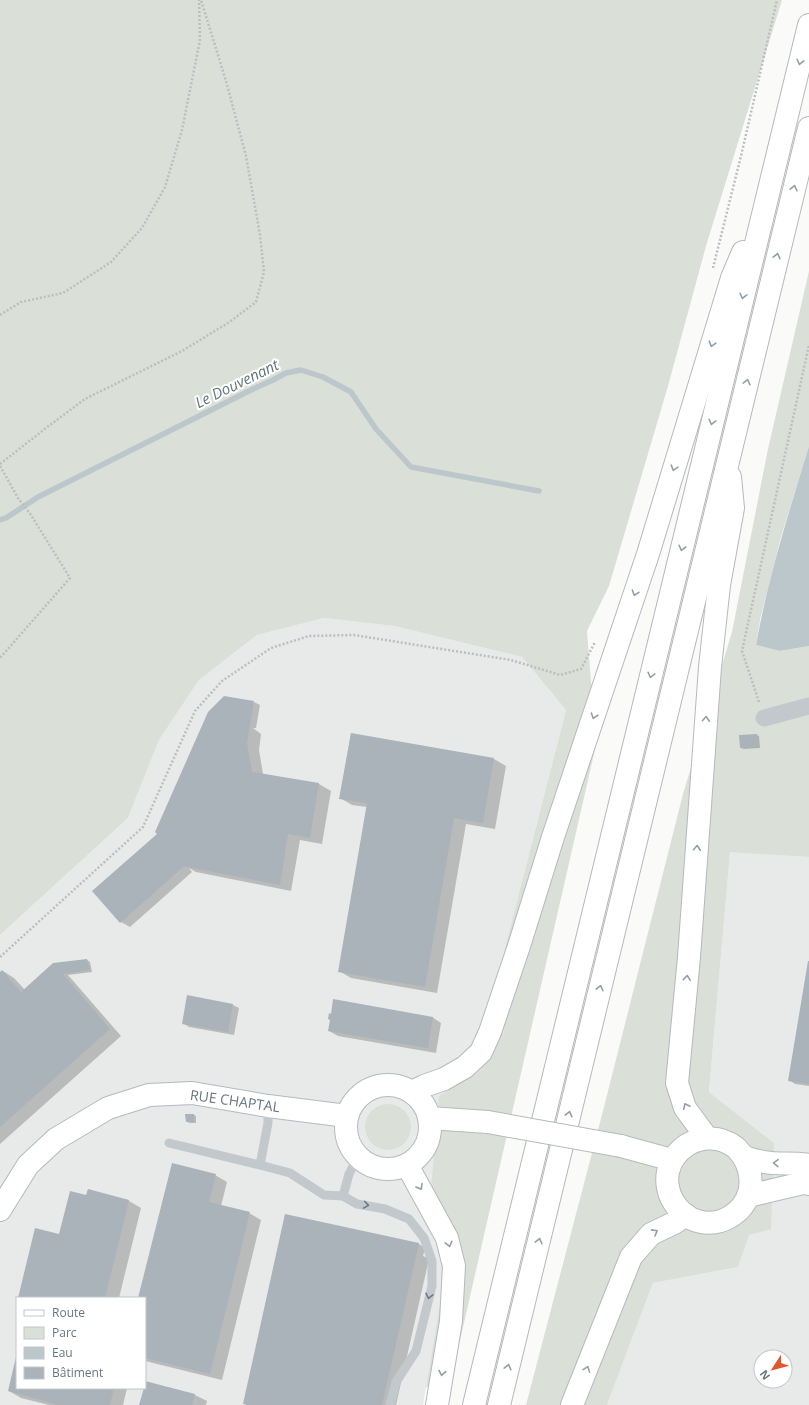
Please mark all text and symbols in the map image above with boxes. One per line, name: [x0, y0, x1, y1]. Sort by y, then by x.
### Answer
one-way arrow: [796, 59, 804, 66]
one-way arrow: [789, 184, 798, 191]
one-way arrow: [773, 252, 781, 259]
one-way arrow: [739, 292, 748, 299]
one-way arrow: [708, 340, 717, 347]
water label: Le Douvenant: [191, 354, 283, 412]
one-way arrow: [742, 379, 751, 386]
one-way arrow: [709, 419, 717, 425]
one-way arrow: [670, 465, 679, 472]
one-way arrow: [678, 545, 686, 551]
one-way arrow: [631, 589, 640, 596]
one-way arrow: [647, 671, 656, 678]
one-way arrow: [590, 712, 599, 719]
one-way arrow: [702, 716, 711, 722]
one-way arrow: [693, 845, 702, 851]
one-way arrow: [682, 975, 691, 981]
one-way arrow: [595, 985, 604, 992]
street label: RUE CHAPTAL: [189, 1085, 281, 1116]
one-way arrow: [683, 1103, 690, 1110]
one-way arrow: [565, 1111, 573, 1118]
one-way arrow: [773, 1158, 779, 1167]
one-way arrow: [415, 1183, 422, 1190]
one-way arrow: [363, 1201, 369, 1209]
one-way arrow: [651, 1230, 659, 1237]
one-way arrow: [534, 1238, 542, 1244]
one-way arrow: [444, 1241, 452, 1248]
one-way arrow: [426, 1293, 434, 1299]
legend: [16, 1297, 146, 1389]
text: Route: [52, 1304, 85, 1321]
text: Parc: [52, 1324, 77, 1341]
text: Eau: [52, 1344, 73, 1361]
north arrow: [753, 1349, 793, 1389]
text: Bâtiment: [52, 1364, 103, 1381]
one-way arrow: [503, 1364, 511, 1370]
one-way arrow: [582, 1365, 590, 1372]
text: N: [756, 1367, 773, 1383]
one-way arrow: [439, 1370, 447, 1376]

